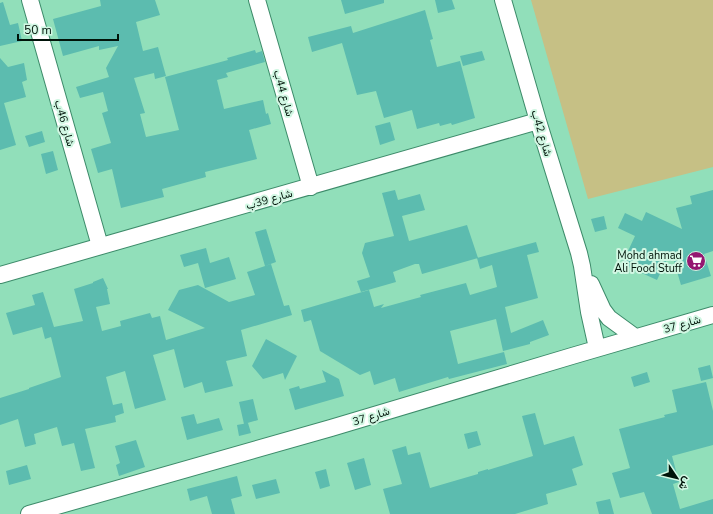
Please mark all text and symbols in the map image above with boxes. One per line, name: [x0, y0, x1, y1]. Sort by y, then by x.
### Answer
scale bar: [18, 16, 118, 42]
text: 50 m: [24, 22, 52, 38]
street label: شارع 44ب: [270, 68, 297, 118]
street label: شارع 46ب: [51, 98, 78, 148]
street label: شارع 42ب: [527, 108, 556, 158]
street label: شارع 39ب: [244, 186, 294, 213]
place label: Mohd ahmad Ali Food Stuff: [614, 248, 682, 276]
supermarket icon: Mohd ahmad Ali Food Stuff: [685, 250, 707, 272]
street label: شارع 37: [662, 312, 703, 337]
street label: شارع 37: [351, 404, 392, 429]
north arrow: [657, 458, 697, 498]
text: ش: [675, 474, 695, 493]

